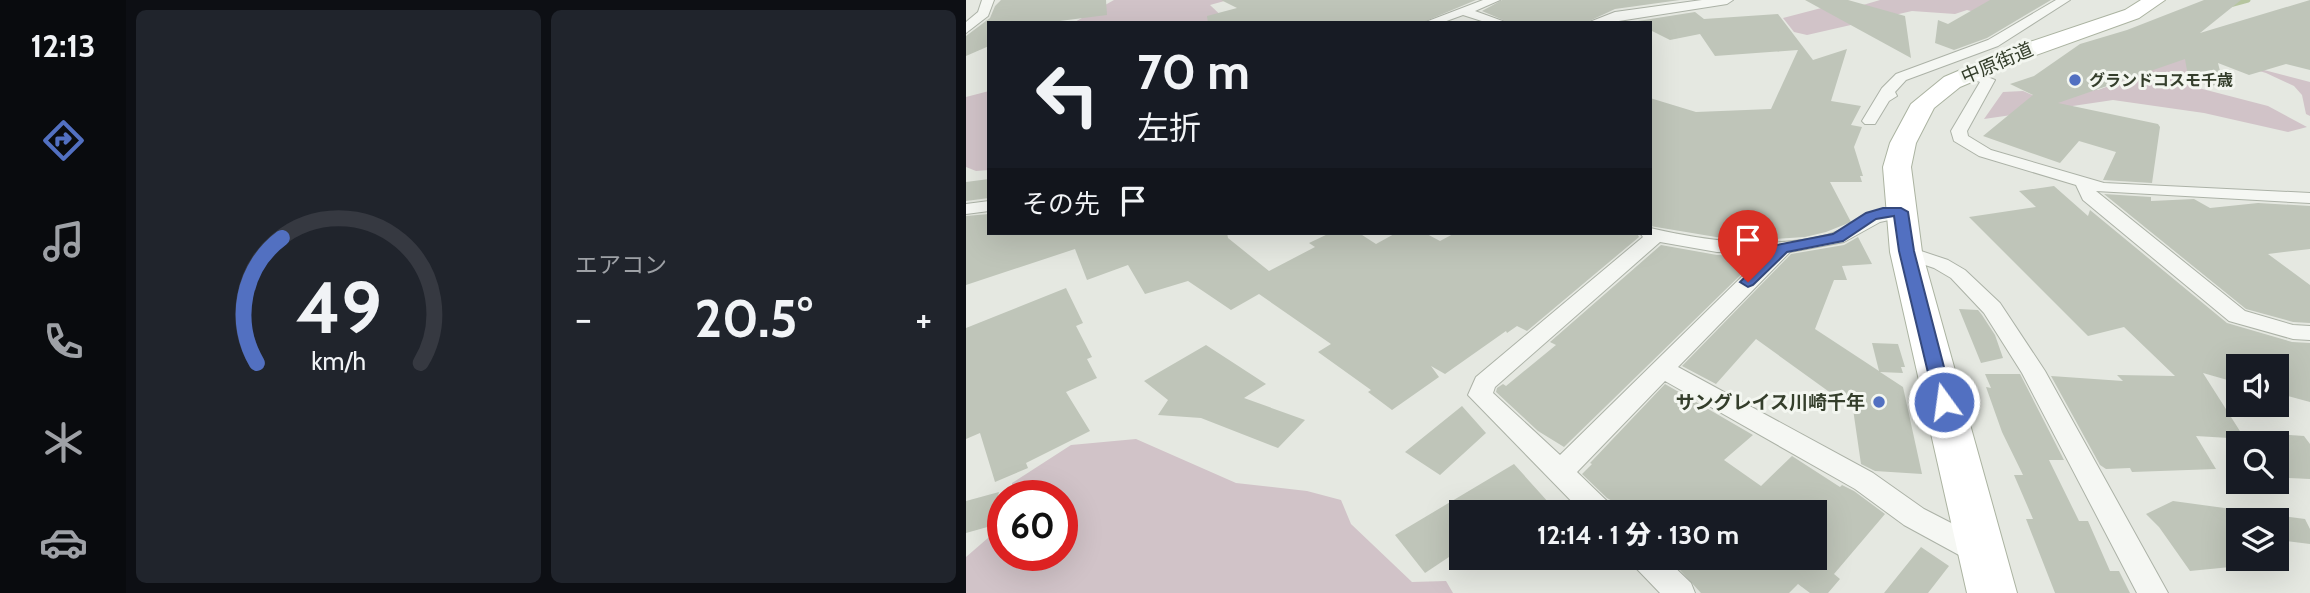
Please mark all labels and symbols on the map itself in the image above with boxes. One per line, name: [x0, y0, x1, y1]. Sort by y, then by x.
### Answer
street label: 中原街道: [1958, 38, 2036, 88]
place label: グランドコスモ千歳: [2089, 71, 2233, 90]
marker: グランドコスモ千歳: [2067, 72, 2083, 88]
pin: [1718, 210, 1778, 282]
position arrow: [1907, 365, 1981, 439]
place label: サングレイス川崎千年: [1676, 391, 1865, 414]
marker: サングレイス川崎千年: [1871, 394, 1887, 410]
speed limit sign: 60: [987, 480, 1078, 571]

